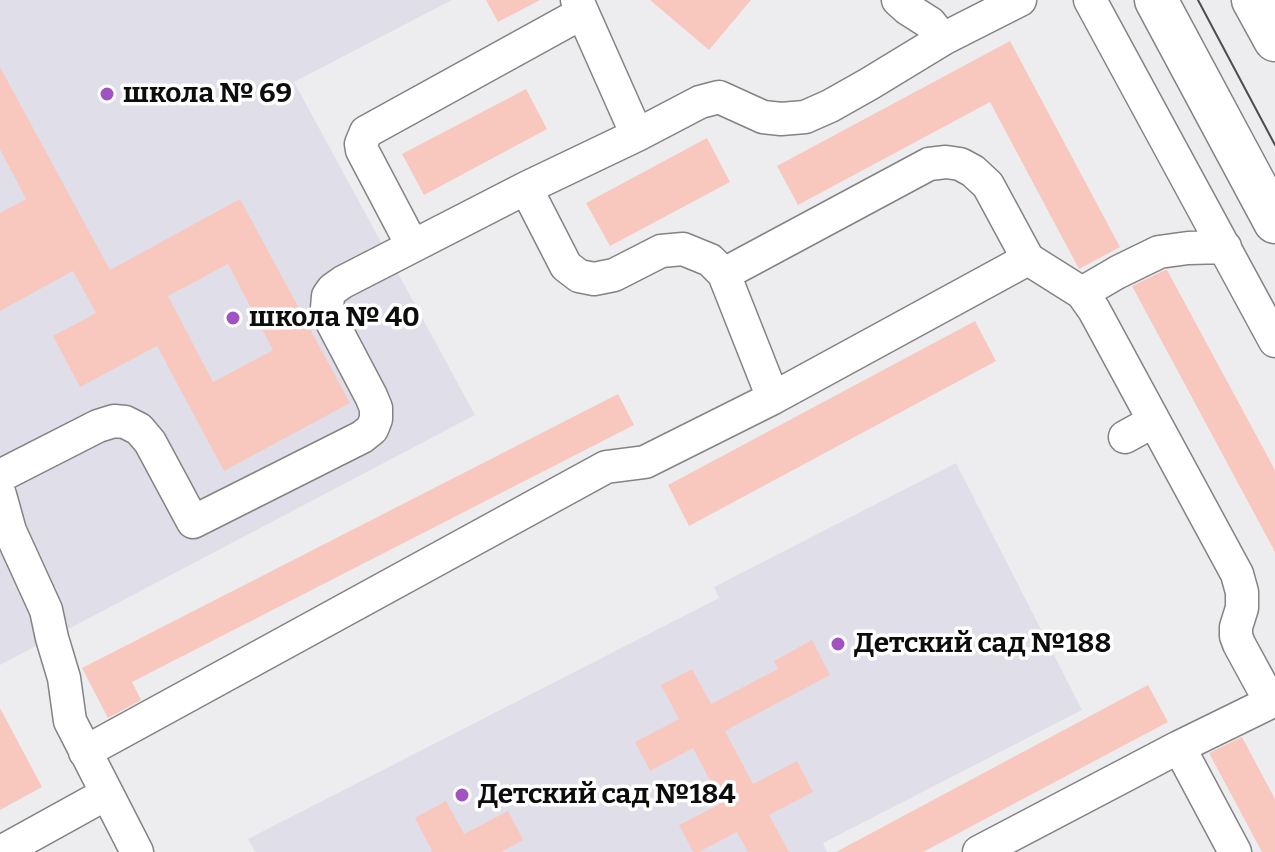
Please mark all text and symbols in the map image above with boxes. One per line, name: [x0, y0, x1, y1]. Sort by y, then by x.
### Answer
place label: школа № 69: [123, 77, 292, 111]
marker: школа № 69: [98, 85, 116, 103]
place label: школа № 40: [249, 301, 420, 335]
marker: школа № 40: [224, 309, 242, 327]
place label: Детский сад №188: [854, 627, 1111, 661]
marker: Детский сад №188: [829, 635, 847, 653]
place label: Детский сад №184: [478, 778, 735, 812]
marker: Детский сад №184: [453, 786, 471, 804]

